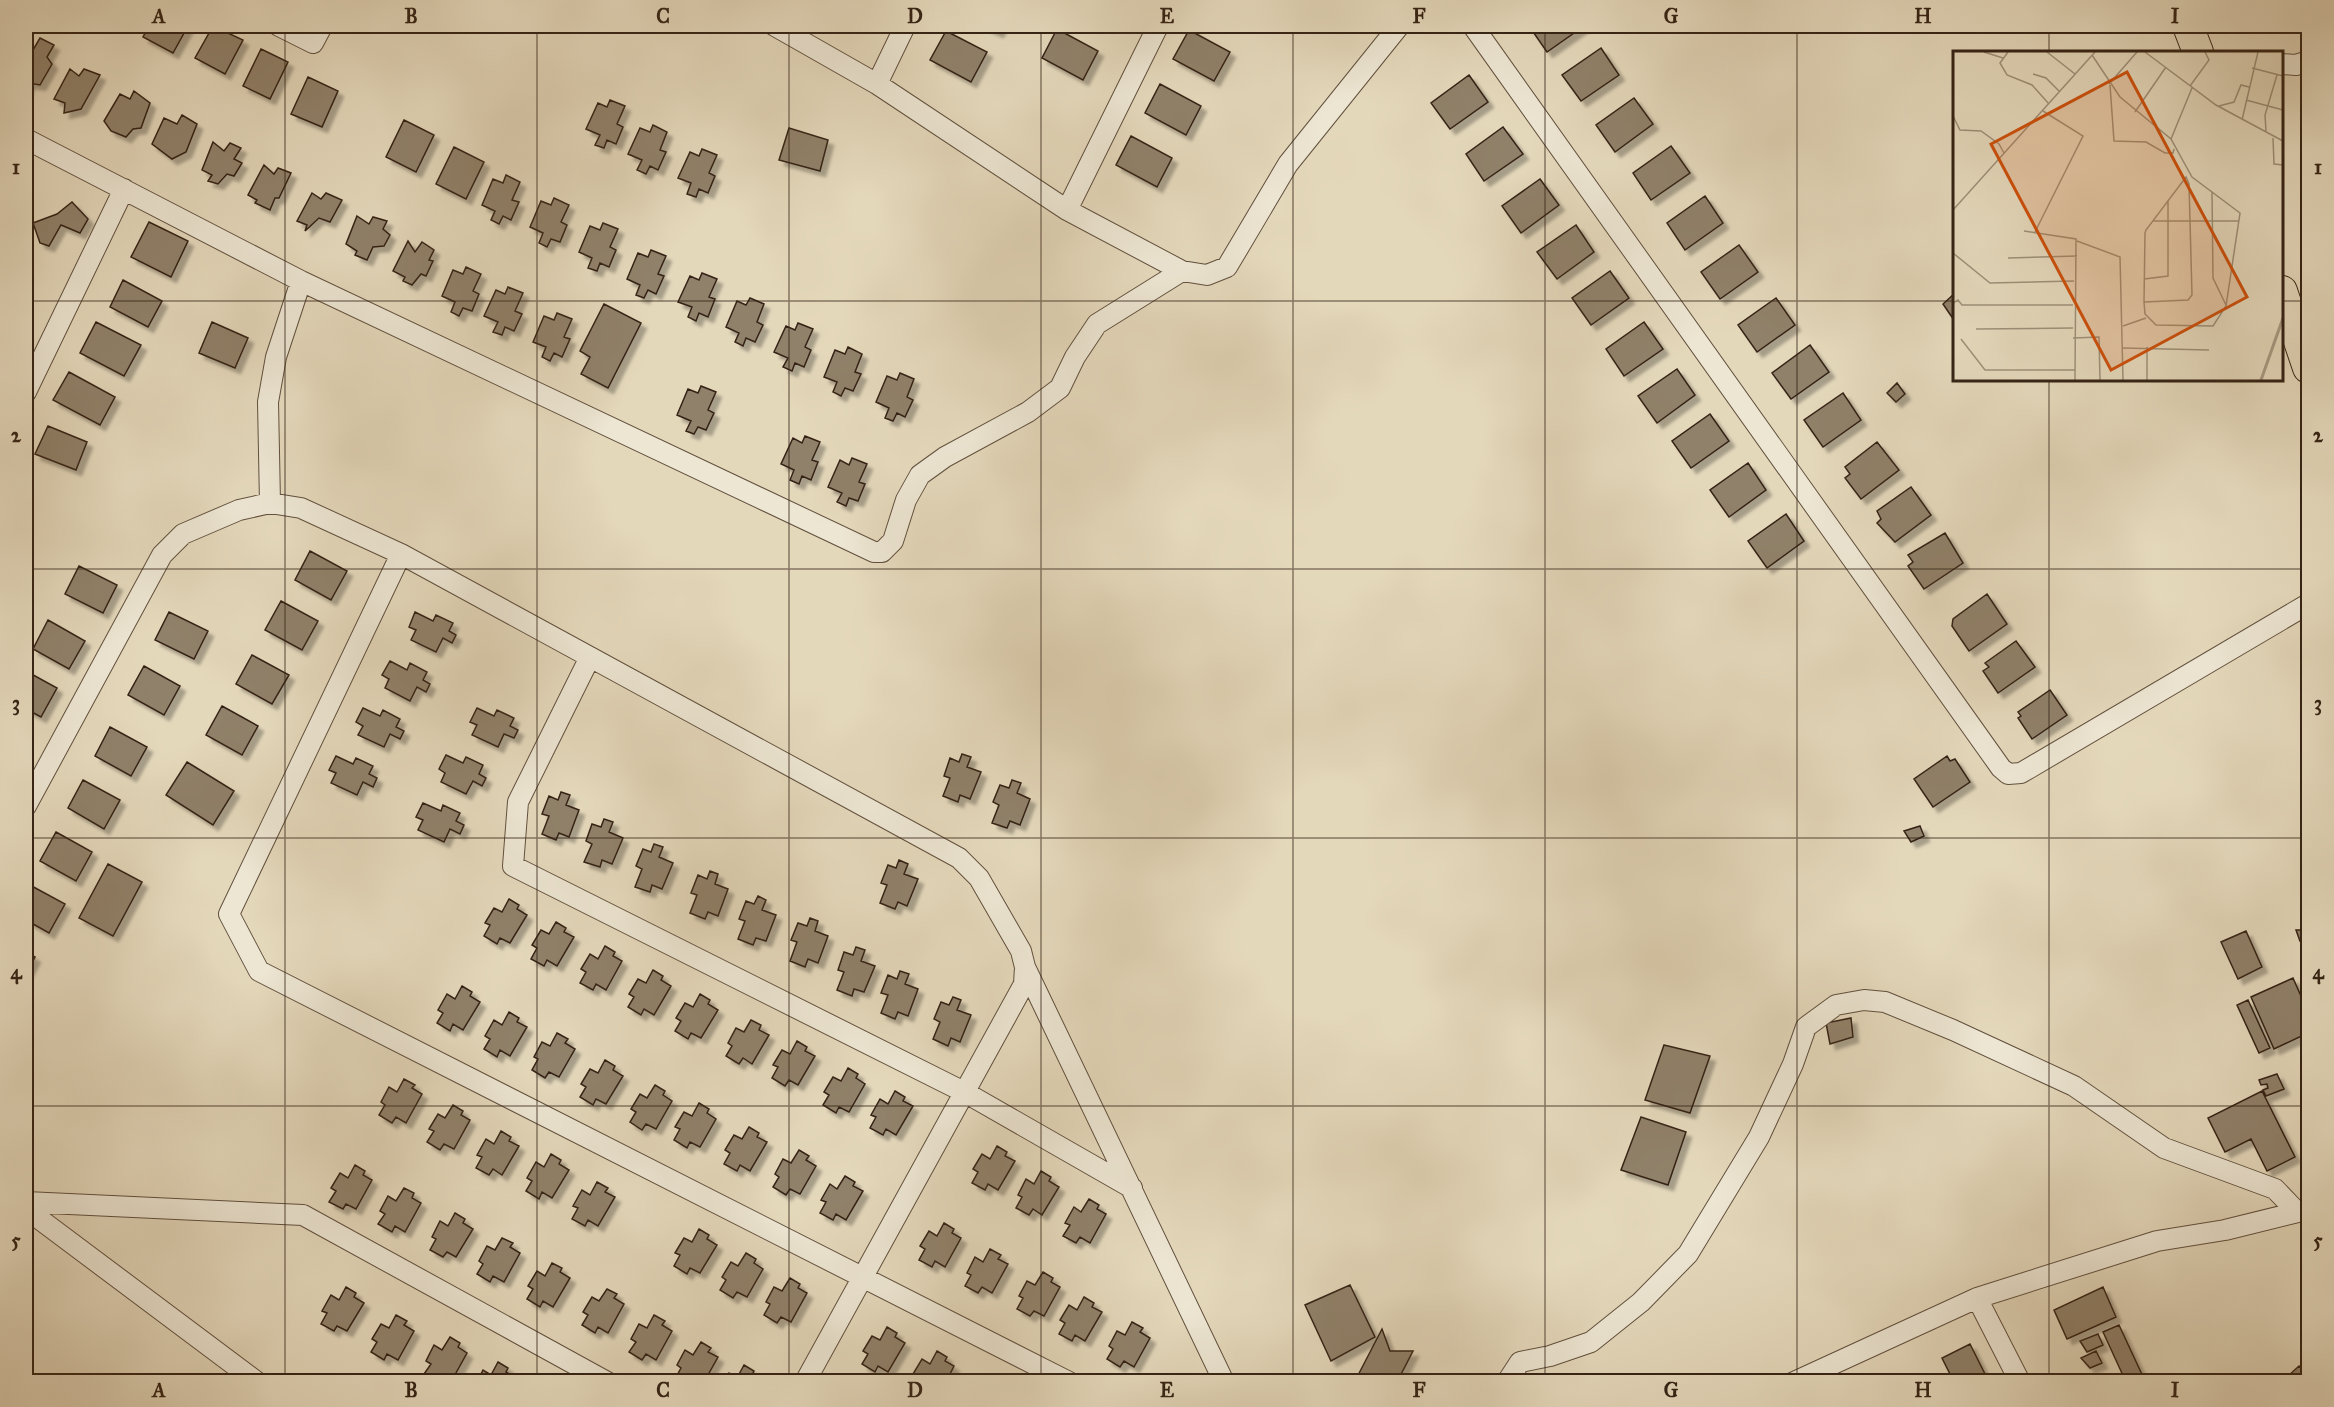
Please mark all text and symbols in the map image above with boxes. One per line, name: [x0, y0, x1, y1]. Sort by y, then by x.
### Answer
text: A: [150, 4, 166, 28]
text: B: [404, 4, 418, 28]
text: C: [656, 4, 670, 28]
text: D: [907, 4, 923, 28]
text: E: [1160, 4, 1175, 28]
text: F: [1412, 4, 1426, 28]
text: G: [1664, 4, 1679, 28]
text: H: [1914, 4, 1932, 28]
text: I: [2171, 4, 2180, 28]
inset map: [1953, 51, 2283, 381]
text: 1: [12, 155, 20, 179]
text: 1: [2314, 155, 2322, 179]
text: 2: [11, 423, 22, 447]
text: 2: [2313, 423, 2324, 447]
text: 3: [12, 691, 20, 716]
text: 3: [2314, 691, 2322, 716]
text: 4: [10, 960, 22, 985]
text: 4: [2312, 960, 2324, 985]
text: 5: [11, 1228, 21, 1252]
text: 5: [2313, 1228, 2323, 1252]
text: A: [150, 1378, 166, 1402]
text: B: [404, 1378, 418, 1402]
text: C: [656, 1378, 670, 1402]
text: D: [907, 1378, 923, 1402]
text: E: [1160, 1378, 1175, 1402]
text: F: [1412, 1378, 1426, 1402]
text: G: [1664, 1378, 1679, 1402]
text: H: [1914, 1378, 1932, 1402]
text: I: [2171, 1378, 2180, 1402]

